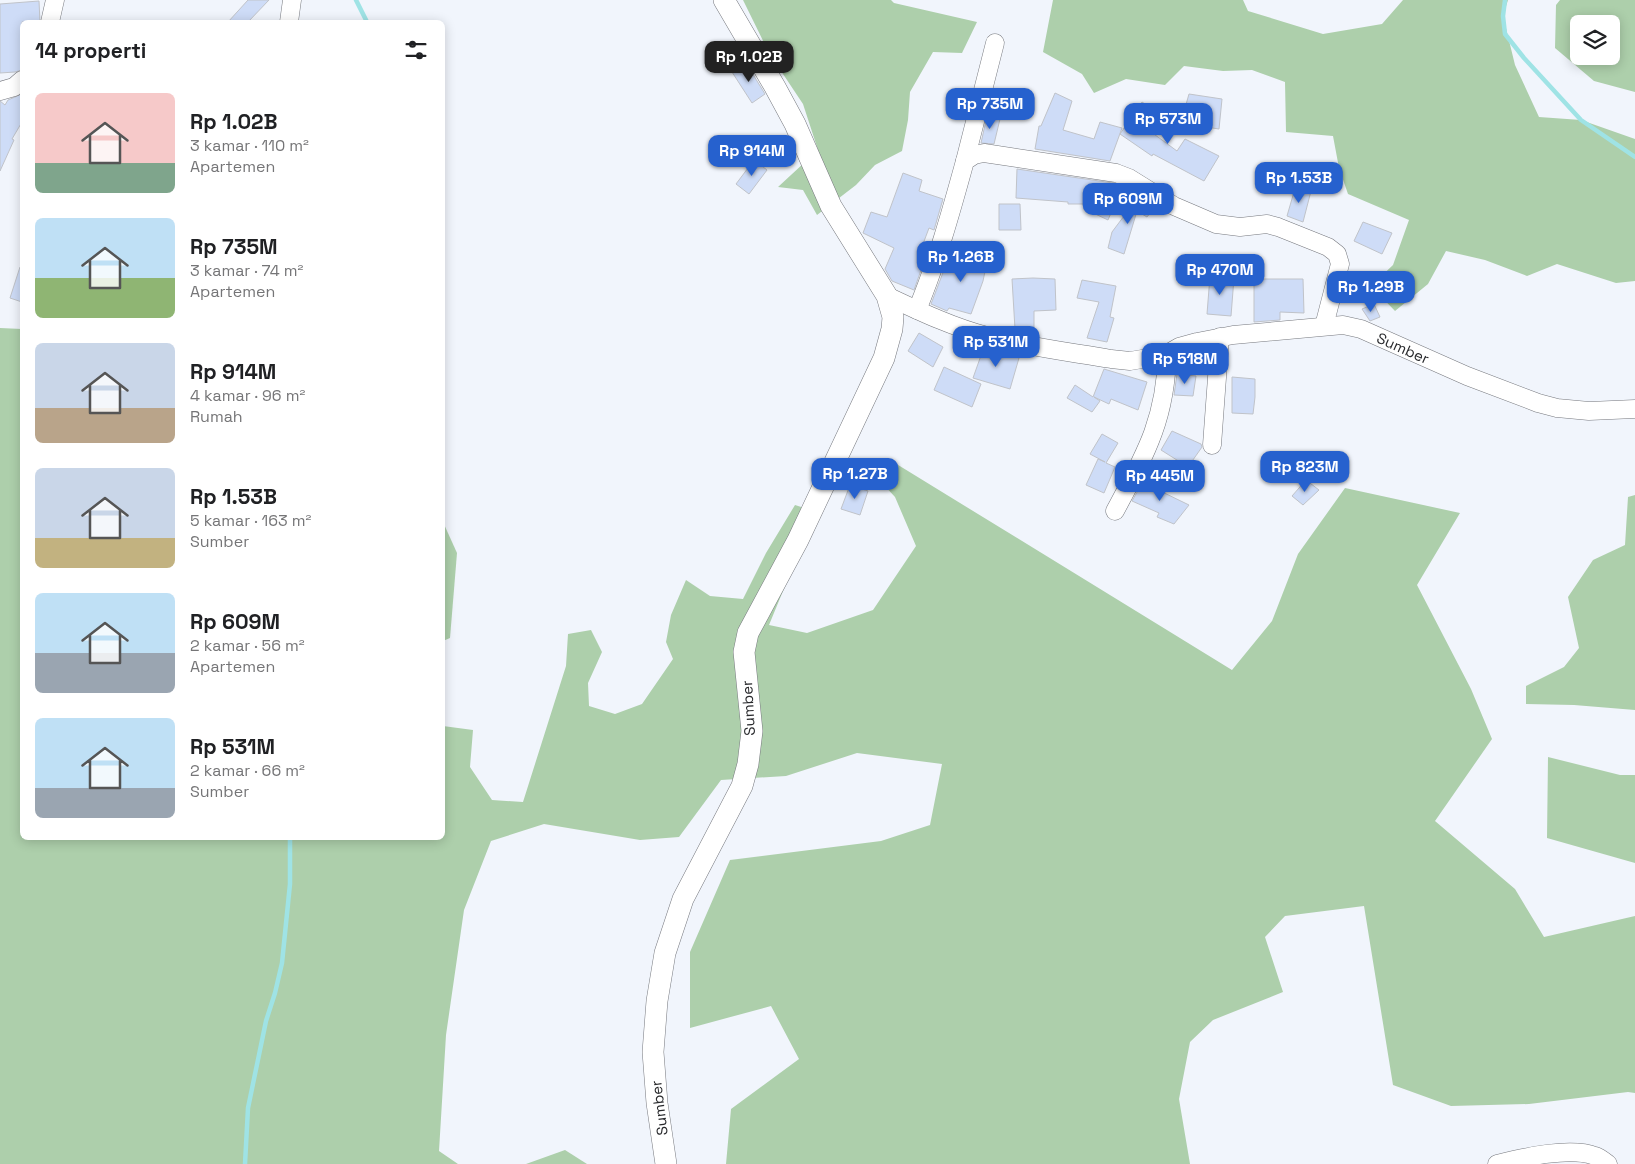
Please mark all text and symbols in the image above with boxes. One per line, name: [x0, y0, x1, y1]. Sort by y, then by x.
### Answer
map controls: [1570, 15, 1620, 65]
button: layers: [1570, 15, 1620, 65]
icon: filters: [402, 36, 430, 64]
text: 14 properti: [35, 37, 146, 64]
pin: Rp 1.02B: [697, 41, 801, 83]
text: Rp 1.02B: [716, 46, 782, 67]
pin: Rp 735M: [944, 88, 1036, 130]
text: Rp 735M: [957, 93, 1023, 114]
pin: Rp 573M: [1122, 102, 1214, 145]
text: Rp 1.02B: [190, 108, 278, 135]
text: Rp 573M: [1135, 108, 1201, 129]
icon: home: [75, 113, 135, 173]
pin: Rp 914M: [706, 134, 798, 177]
text: 3 kamar · 110 m²: [190, 135, 309, 156]
text: Rp 914M: [719, 140, 785, 161]
text: Apartemen: [190, 156, 275, 177]
pin: Rp 1.53B: [1247, 162, 1351, 204]
text: Rp 1.53B: [1266, 167, 1332, 188]
pin: Rp 609M: [1082, 182, 1174, 225]
text: Rp 609M: [1094, 188, 1162, 209]
text: Rp 735M: [190, 233, 278, 260]
icon: home: [75, 238, 135, 298]
pin: Rp 1.26B: [909, 240, 1013, 283]
text: Rp 1.26B: [928, 246, 994, 267]
pin: Rp 470M: [1174, 254, 1266, 296]
text: Rp 470M: [1186, 259, 1254, 280]
text: 3 kamar · 74 m²: [190, 260, 303, 281]
pin: Rp 1.29B: [1319, 270, 1423, 313]
text: Rp 1.29B: [1338, 276, 1404, 297]
text: Apartemen: [190, 281, 275, 302]
pin: Rp 531M: [950, 326, 1042, 368]
street label: Sumber: [1374, 328, 1433, 368]
text: Rp 531M: [964, 331, 1028, 352]
pin: Rp 518M: [1139, 342, 1231, 385]
text: Rp 518M: [1153, 348, 1217, 369]
text: Rp 914M: [190, 358, 276, 385]
icon: home: [75, 363, 135, 423]
text: 4 kamar · 96 m²: [190, 385, 305, 406]
text: Rumah: [190, 406, 243, 427]
pin: Rp 823M: [1259, 450, 1351, 493]
text: Rp 823M: [1271, 456, 1339, 477]
pin: Rp 1.27B: [803, 458, 907, 500]
pin: Rp 445M: [1114, 460, 1206, 502]
text: Rp 1.27B: [822, 463, 888, 484]
text: Rp 445M: [1126, 465, 1194, 486]
text: Rp 1.53B: [190, 483, 277, 510]
icon: home: [75, 488, 135, 548]
text: 5 kamar · 163 m²: [190, 510, 311, 531]
text: Sumber: [190, 531, 249, 552]
text: Rp 609M: [190, 608, 280, 635]
icon: home: [75, 613, 135, 673]
text: 2 kamar · 56 m²: [190, 635, 305, 656]
text: Apartemen: [190, 656, 275, 677]
street label: Sumber: [737, 679, 759, 736]
text: Rp 531M: [190, 733, 275, 760]
icon: home: [75, 738, 135, 798]
text: 2 kamar · 66 m²: [190, 760, 305, 781]
text: Sumber: [190, 781, 249, 802]
street label: Sumber: [646, 1079, 672, 1137]

